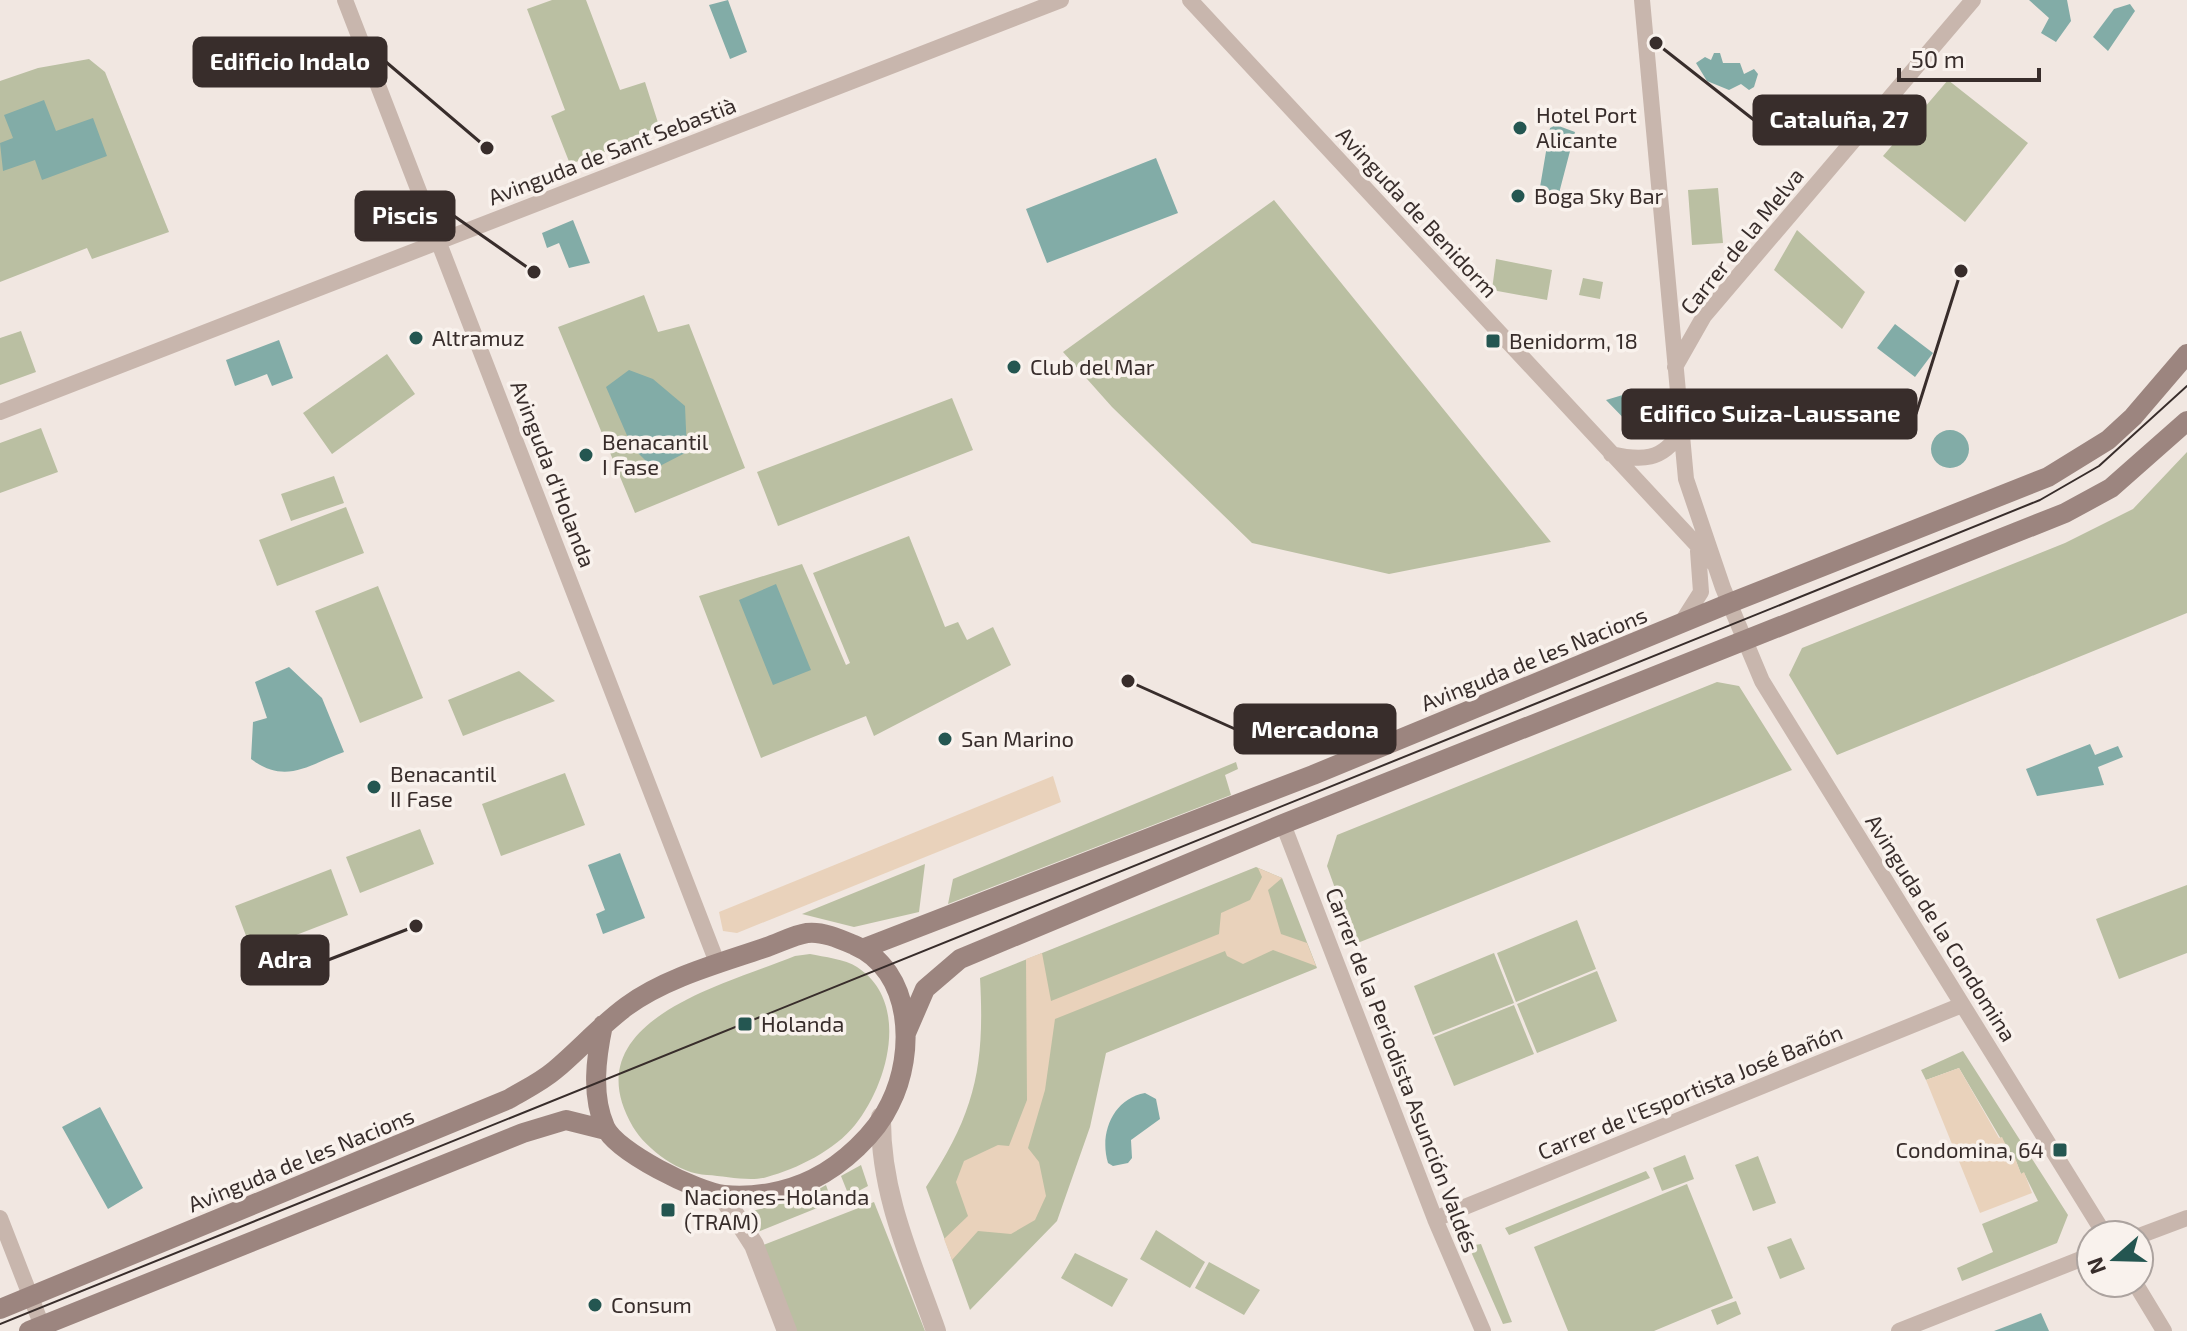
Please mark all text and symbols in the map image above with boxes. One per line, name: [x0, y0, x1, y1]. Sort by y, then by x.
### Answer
scale bar: [1899, 32, 2039, 82]
callout: Edificio Indalo: [194, 38, 386, 86]
text: 50 m: [1911, 44, 1965, 73]
text: Edificio Indalo: [210, 46, 370, 75]
street label: Avinguda de Sant Sebastià: [484, 91, 739, 209]
callout: Cataluña, 27: [1754, 96, 1925, 144]
place label: Hotel Port Alicante: [1536, 101, 1637, 152]
text: Cataluña, 27: [1769, 104, 1909, 133]
marker: Hotel Port Alicante: [1511, 119, 1529, 137]
street label: Avinguda de Benidorm: [1332, 121, 1504, 302]
street label: Carrer de la Melva: [1674, 162, 1808, 319]
place label: Boga Sky Bar: [1534, 182, 1664, 208]
marker: Boga Sky Bar: [1509, 187, 1527, 205]
callout: Piscis: [356, 192, 454, 240]
text: Piscis: [372, 200, 438, 229]
place label: Altramuz: [432, 324, 524, 350]
place label: Benidorm, 18: [1509, 327, 1638, 353]
marker: Altramuz: [407, 329, 425, 347]
marker: Benidorm, 18: [1484, 332, 1502, 350]
place label: Club del Mar: [1030, 353, 1155, 379]
marker: Club del Mar: [1005, 358, 1023, 376]
street label: Avinguda d'Holanda: [506, 377, 602, 571]
callout: Edifico Suiza-Laussane: [1623, 390, 1916, 438]
text: Edifico Suiza-Laussane: [1639, 398, 1901, 427]
place label: Benacantil I Fase: [602, 428, 709, 479]
marker: Benacantil I Fase: [577, 446, 595, 464]
street label: Avinguda de les Nacions: [1417, 601, 1650, 715]
callout: Mercadona: [1235, 705, 1395, 753]
text: Mercadona: [1251, 714, 1379, 743]
place label: San Marino: [961, 725, 1074, 751]
marker: San Marino: [936, 730, 954, 748]
place label: Benacantil II Fase: [390, 760, 497, 811]
marker: Benacantil II Fase: [365, 778, 383, 796]
street label: Avinguda de la Condomina: [1861, 809, 2023, 1046]
street label: Carrer de la Periodista Asunción Valdés: [1321, 884, 1485, 1256]
callout: Adra: [242, 936, 328, 984]
text: Adra: [258, 944, 312, 973]
place label: Holanda: [761, 1010, 844, 1036]
marker: Holanda: [736, 1015, 754, 1033]
street label: Carrer de l'Esportista José Bañón: [1534, 1018, 1846, 1164]
street label: Avinguda de les Nacions: [184, 1102, 417, 1216]
place label: Condomina, 64: [1895, 1136, 2044, 1162]
marker: Condomina, 64: [2051, 1141, 2069, 1159]
place label: Naciones-Holanda (TRAM): [684, 1183, 869, 1234]
marker: Naciones-Holanda (TRAM): [659, 1201, 677, 1219]
north arrow: [2075, 1219, 2155, 1299]
text: N: [2080, 1254, 2110, 1278]
place label: Consum: [611, 1291, 692, 1317]
marker: Consum: [586, 1296, 604, 1314]

